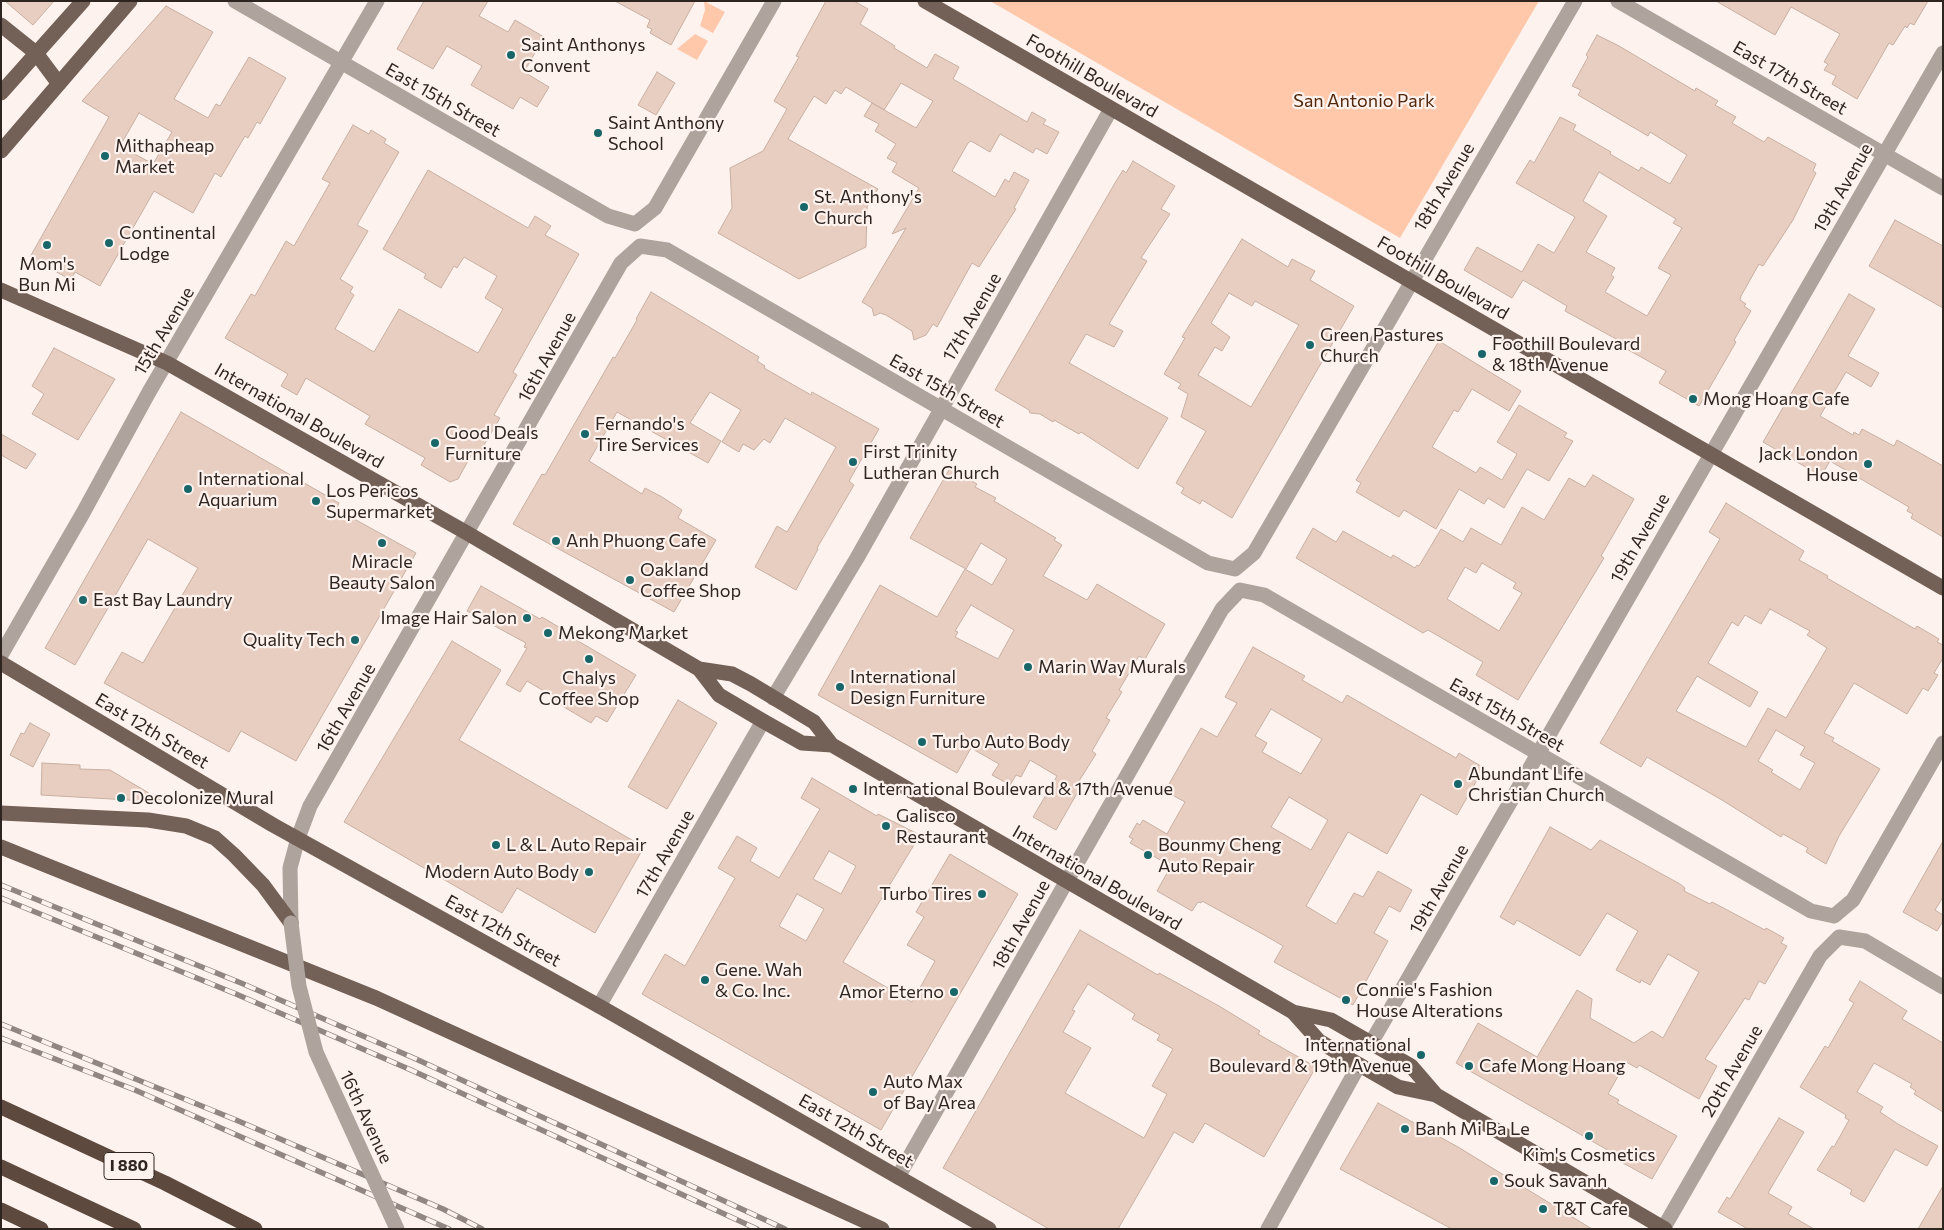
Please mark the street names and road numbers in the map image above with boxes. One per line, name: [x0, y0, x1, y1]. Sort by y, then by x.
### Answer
street label: Foothill Boulevard: [1022, 30, 1162, 122]
street label: East 17th Street: [1729, 37, 1851, 119]
street label: East 15th Street: [382, 58, 504, 142]
street label: 18th Avenue: [1409, 139, 1479, 235]
street label: 19th Avenue: [1809, 139, 1877, 237]
street label: Foothill Boulevard: [1373, 232, 1513, 324]
street label: 17th Avenue: [938, 269, 1006, 365]
street label: 15th Avenue: [129, 283, 199, 379]
street label: 16th Avenue: [513, 308, 581, 406]
street label: East 15th Street: [886, 349, 1008, 433]
street label: International Boulevard: [211, 359, 387, 473]
street label: 19th Avenue: [1606, 489, 1674, 587]
street label: 16th Avenue: [312, 659, 380, 757]
street label: East 15th Street: [1446, 673, 1568, 757]
street label: East 12th Street: [91, 689, 213, 773]
street label: 17th Avenue: [631, 806, 699, 902]
street label: International Boulevard: [1009, 821, 1185, 935]
street label: 19th Avenue: [1405, 840, 1473, 938]
street label: 18th Avenue: [987, 876, 1055, 974]
street label: East 12th Street: [441, 890, 565, 972]
street label: 20th Avenue: [1697, 1021, 1767, 1121]
street label: 16th Avenue: [335, 1067, 397, 1167]
street label: East 12th Street: [795, 1089, 917, 1173]
road number: I 880: [104, 1152, 154, 1180]

